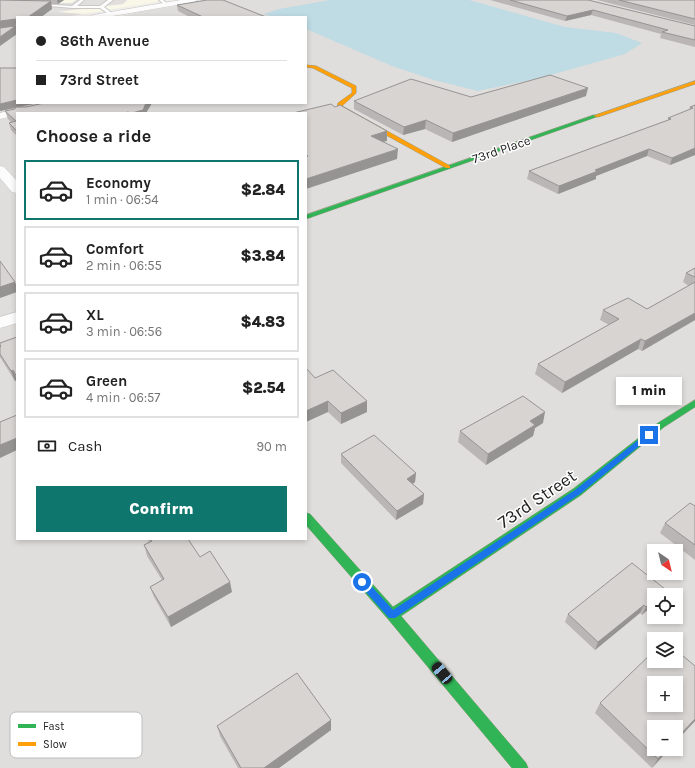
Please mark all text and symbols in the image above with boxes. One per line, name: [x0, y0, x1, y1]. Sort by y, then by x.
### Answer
text: 86th Avenue: [60, 32, 149, 50]
text: 73rd Street: [60, 71, 139, 89]
text: Choose a ride: [36, 125, 151, 147]
street label: 73rd Place: [470, 132, 533, 166]
icon: car: [38, 172, 74, 208]
text: Economy: [86, 174, 151, 192]
text: $2.84: [241, 181, 285, 199]
text: 1 min · 06:54: [86, 192, 159, 207]
icon: car: [38, 238, 74, 274]
text: Comfort: [86, 240, 144, 258]
text: $3.84: [240, 247, 285, 265]
text: 2 min · 06:55: [86, 258, 162, 273]
icon: car: [38, 304, 74, 340]
text: XL: [86, 306, 104, 324]
text: $4.83: [240, 313, 285, 331]
text: 3 min · 06:56: [86, 324, 162, 339]
icon: car: [38, 370, 74, 406]
text: Green: [86, 372, 127, 390]
callout: 1 min: [616, 377, 682, 405]
text: $2.54: [242, 379, 285, 397]
text: 1 min: [632, 383, 666, 398]
text: 4 min · 06:57: [86, 390, 160, 405]
route end: [640, 426, 658, 444]
icon: cash: [36, 435, 58, 457]
text: Cash: [68, 437, 102, 455]
text: 90 m: [256, 439, 287, 454]
street label: 73rd Street: [494, 465, 581, 533]
button: Confirm: [36, 486, 287, 532]
north arrow: [647, 544, 683, 580]
map controls: [647, 544, 683, 756]
route start: [353, 573, 371, 591]
button: locate: [647, 588, 683, 624]
button: layers: [647, 632, 683, 668]
car: [430, 660, 454, 686]
button: +: [647, 676, 683, 712]
legend: [10, 712, 142, 758]
text: Fast: [43, 720, 64, 733]
button: −: [647, 720, 683, 756]
text: Slow: [43, 738, 67, 751]

